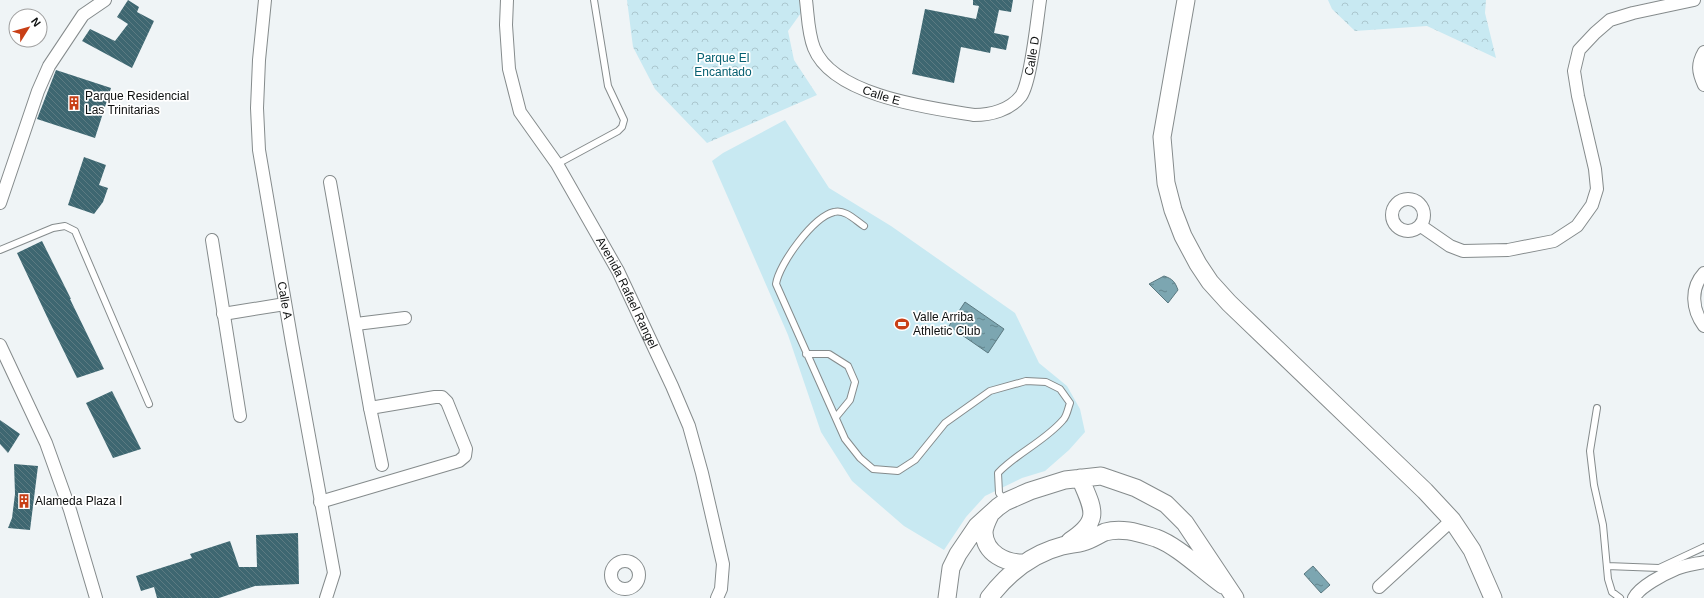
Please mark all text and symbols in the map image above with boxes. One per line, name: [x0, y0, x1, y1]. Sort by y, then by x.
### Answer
north arrow: [8, 8, 48, 48]
text: N: [29, 15, 43, 29]
street label: Calle D: [1022, 35, 1042, 77]
park label: Parque El Encantado: [694, 51, 752, 79]
street label: Calle E: [860, 83, 902, 108]
place label: Parque Residencial Las Trinitarias: [85, 89, 189, 117]
building icon: Parque Residencial Las Trinitarias: [66, 95, 82, 111]
street label: Avenida Rafael Rangel: [593, 235, 660, 351]
street label: Calle A: [275, 280, 295, 320]
place label: Valle Arriba Athletic Club: [913, 310, 981, 338]
sports icon: Valle Arriba Athletic Club: [894, 316, 910, 332]
building icon: Alameda Plaza I: [16, 493, 32, 509]
place label: Alameda Plaza I: [35, 494, 122, 508]

